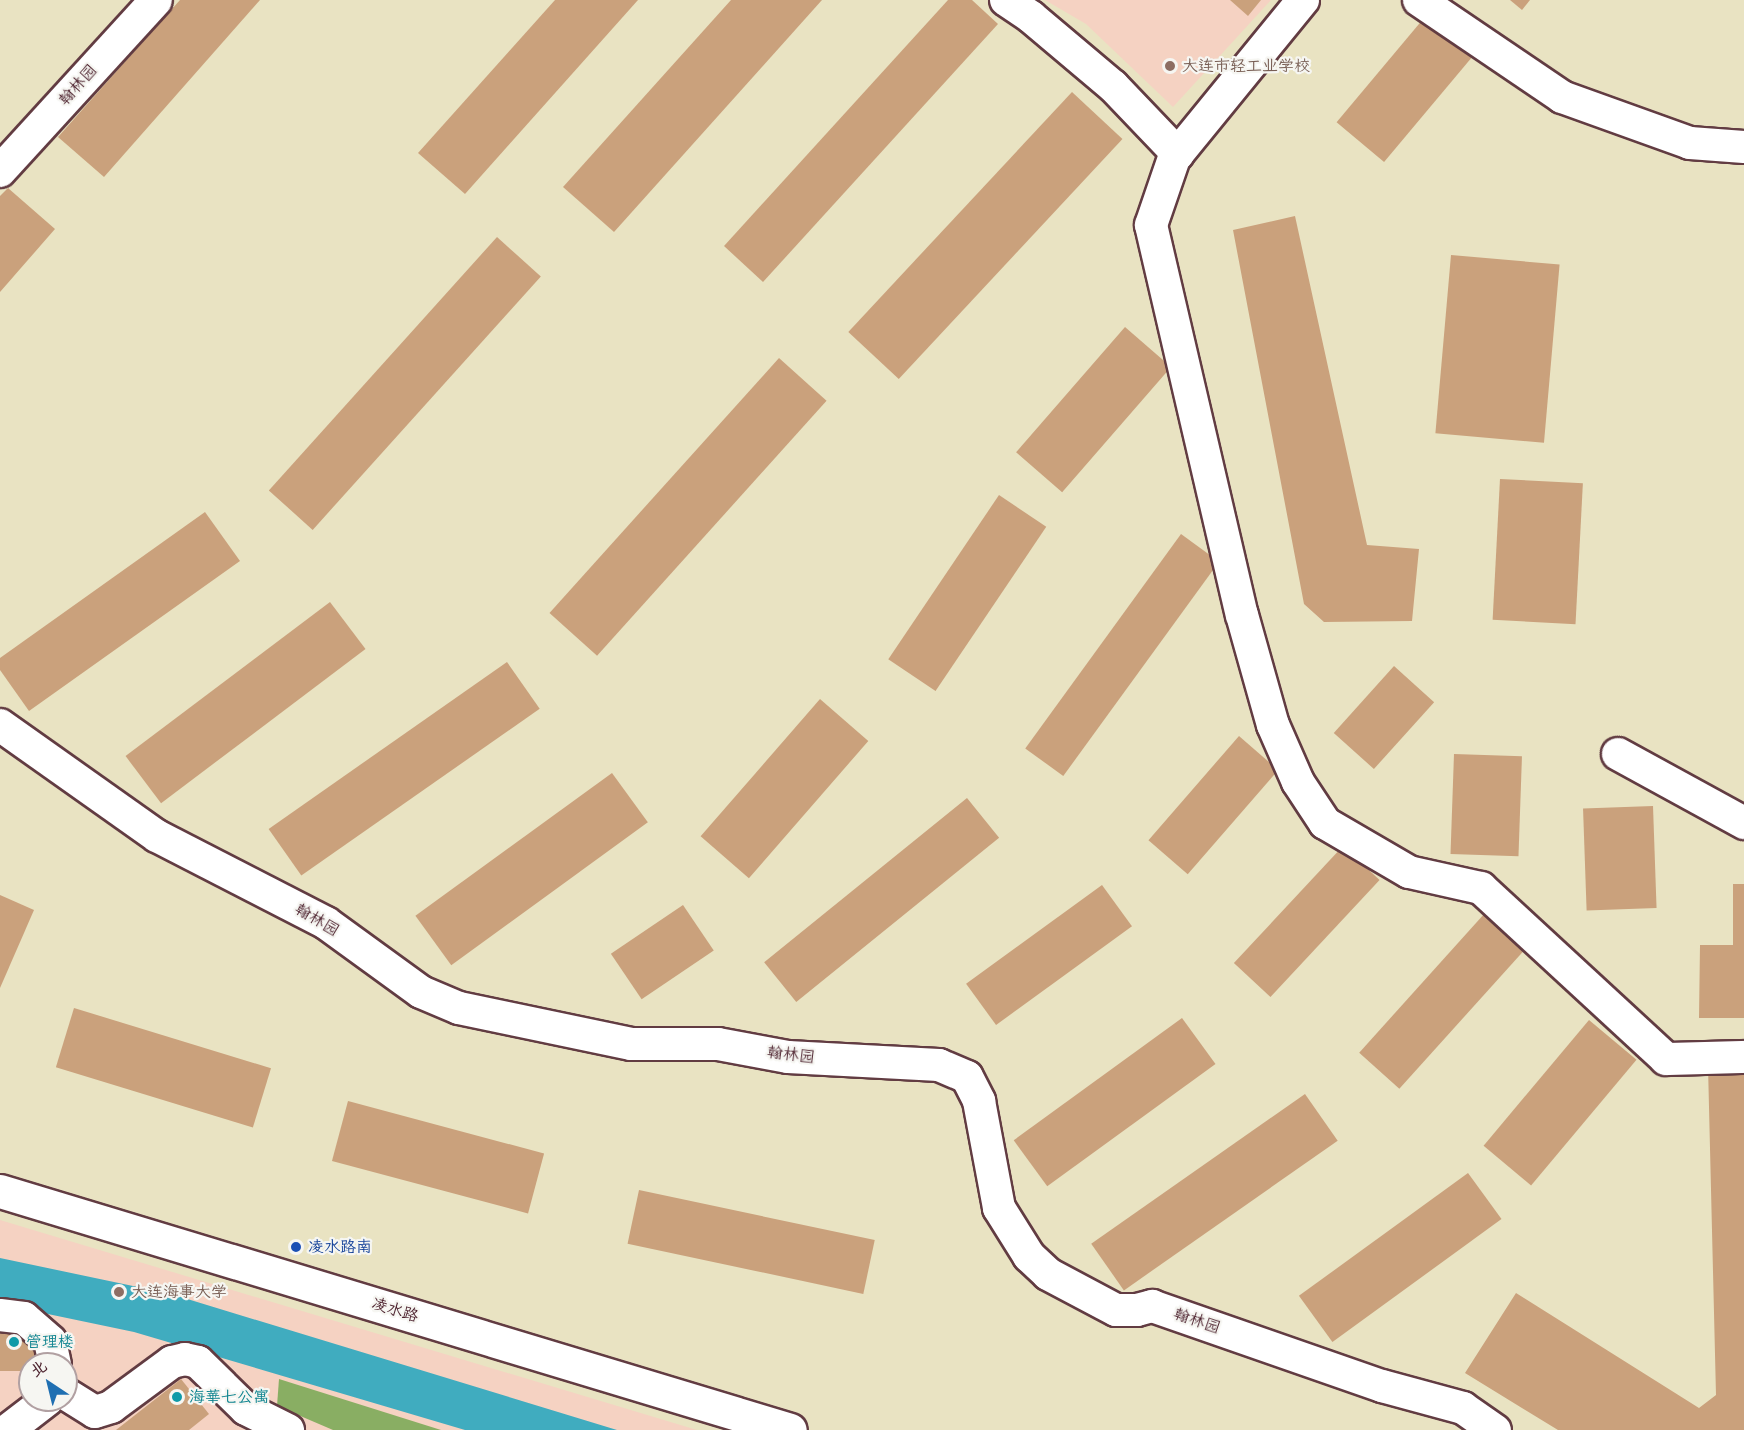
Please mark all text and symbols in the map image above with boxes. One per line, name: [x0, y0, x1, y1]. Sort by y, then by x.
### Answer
place label: 大连市轻工业学校: [1182, 56, 1310, 76]
marker: 大连市轻工业学校: [1163, 59, 1177, 73]
street label: 翰林园: [55, 61, 101, 109]
street label: 翰林园: [291, 899, 343, 941]
street label: 翰林园: [766, 1043, 816, 1067]
place label: 凌水路南: [308, 1237, 372, 1257]
marker: 凌水路南: [289, 1240, 303, 1254]
place label: 大连海事大学: [131, 1282, 227, 1302]
marker: 大连海事大学: [112, 1285, 126, 1299]
street label: 凌水路: [369, 1294, 421, 1326]
street label: 翰林园: [1171, 1304, 1223, 1338]
place label: 管理楼: [26, 1332, 74, 1352]
marker: 管理楼: [7, 1335, 21, 1349]
north arrow: [18, 1352, 78, 1412]
text: 北: [26, 1355, 52, 1383]
place label: 海華七公寓: [189, 1387, 269, 1407]
marker: 海華七公寓: [170, 1390, 184, 1404]

